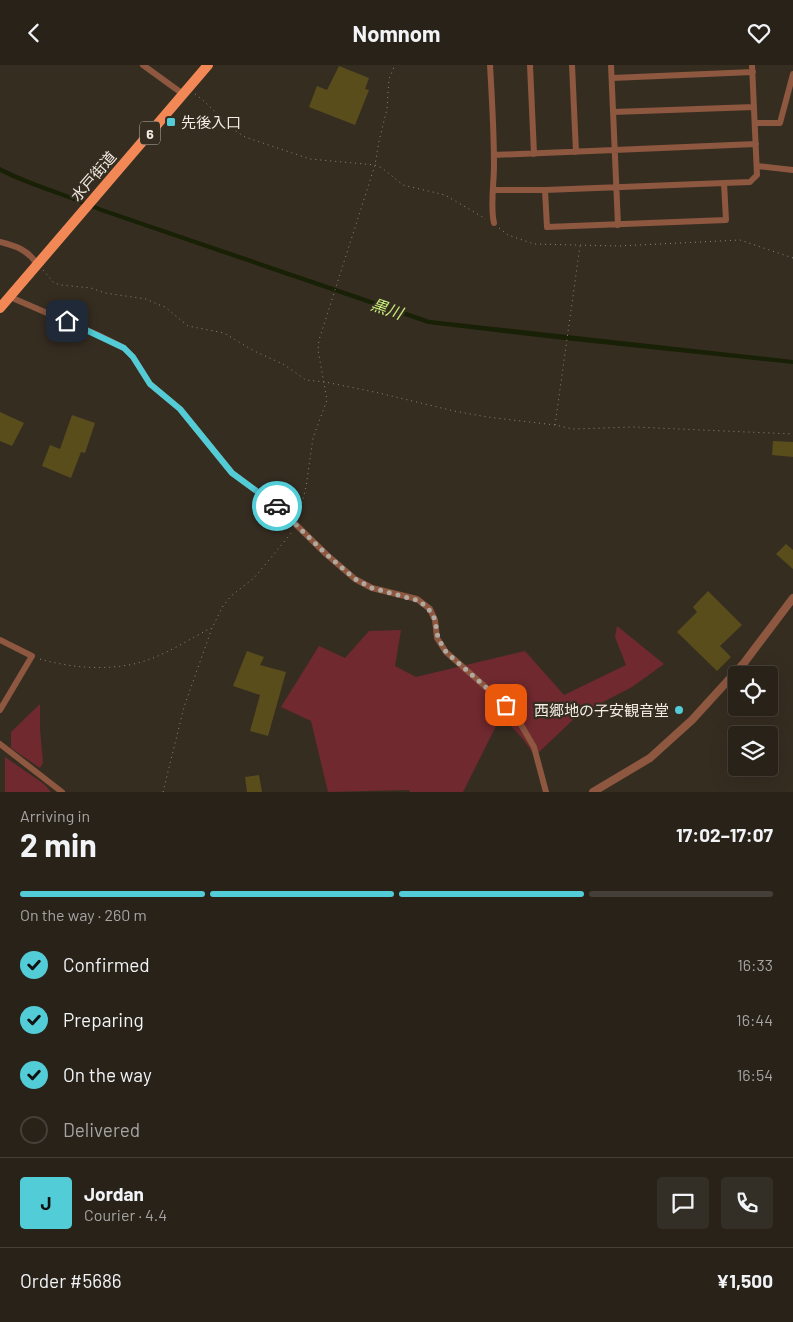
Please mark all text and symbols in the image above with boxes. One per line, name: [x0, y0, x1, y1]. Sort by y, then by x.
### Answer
icon: back: [20, 19, 48, 47]
icon: heart: [745, 19, 773, 47]
text: Nomnom: [353, 20, 440, 46]
place label: 先後入口: [181, 113, 241, 131]
marker: 先後入口: [165, 116, 177, 128]
road number: 6: [140, 121, 160, 145]
street label: 水戸街道: [67, 147, 119, 205]
water label: 黒川: [369, 294, 407, 323]
pin: [46, 300, 88, 342]
icon: home: [53, 307, 81, 335]
courier: [252, 481, 302, 531]
icon: car: [263, 492, 291, 520]
map controls: [728, 666, 778, 776]
button: locate: [728, 666, 778, 716]
pin: [485, 684, 527, 726]
icon: bag: [492, 691, 520, 719]
place label: 西郷地の子安観音堂: [534, 701, 669, 719]
marker: 西郷地の子安観音堂: [673, 704, 685, 716]
button: layers: [728, 726, 778, 776]
text: Arriving in: [20, 806, 90, 825]
text: 17:02–17:07: [676, 823, 773, 846]
text: 2 min: [20, 825, 97, 863]
text: On the way · 260 m: [20, 905, 147, 924]
icon: check: [20, 951, 48, 979]
text: Confirmed: [63, 953, 150, 976]
text: 16:33: [737, 955, 773, 974]
icon: check: [20, 1006, 48, 1034]
text: Preparing: [63, 1008, 144, 1031]
text: 16:44: [736, 1010, 773, 1029]
icon: check: [20, 1061, 48, 1089]
text: On the way: [63, 1063, 152, 1086]
text: 16:54: [737, 1065, 773, 1084]
text: Delivered: [63, 1118, 140, 1141]
button: chat: [657, 1177, 709, 1229]
button: phone: [721, 1177, 773, 1229]
text: Jordan: [84, 1182, 144, 1205]
text: J: [40, 1191, 52, 1214]
text: Courier · 4.4: [84, 1205, 167, 1224]
text: Order #5686: [20, 1269, 122, 1292]
text: ¥1,500: [716, 1269, 773, 1292]

